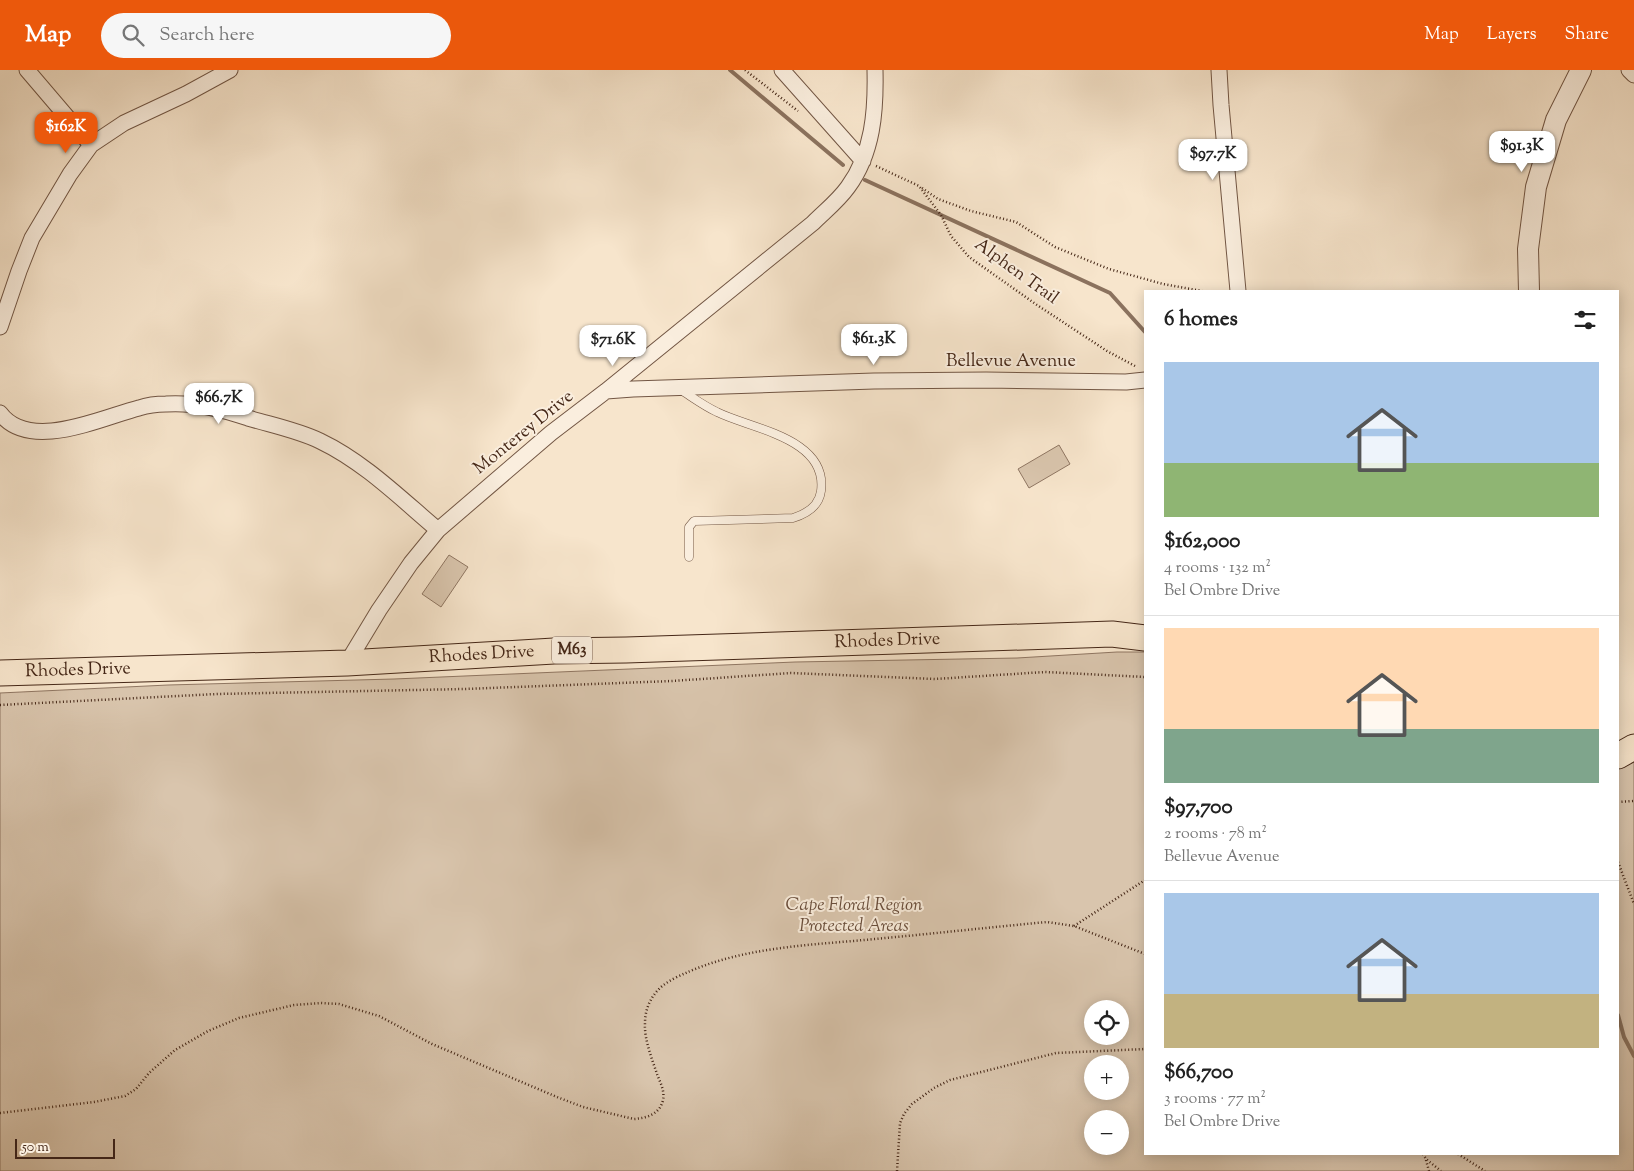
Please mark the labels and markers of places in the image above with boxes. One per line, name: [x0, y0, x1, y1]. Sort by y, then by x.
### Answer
pin: $162K: [31, 112, 101, 154]
pin: $91.3K: [1481, 131, 1563, 173]
pin: $97.7K: [1172, 138, 1254, 181]
pin: $71.6K: [572, 324, 654, 367]
pin: $61.3K: [833, 324, 915, 366]
pin: $66.7K: [178, 382, 260, 425]

